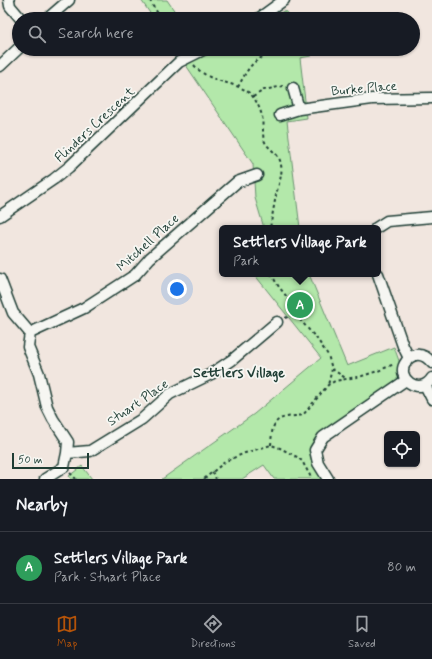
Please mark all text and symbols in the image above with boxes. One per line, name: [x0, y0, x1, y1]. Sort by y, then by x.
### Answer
search box: [12, 12, 420, 56]
icon: search: [26, 23, 48, 45]
text: Search here: [58, 24, 134, 44]
street label: Burke Place: [330, 78, 398, 100]
street label: Flinders Crescent: [51, 83, 139, 167]
street label: Mitchell Place: [113, 210, 183, 276]
popup: [219, 225, 381, 277]
text: Settlers Village Park: [233, 233, 367, 253]
text: Park: [233, 253, 259, 270]
your location: [167, 279, 187, 299]
pin: A: [287, 290, 313, 320]
district label: Settlers Village: [193, 364, 285, 383]
street label: Stuart Place: [104, 376, 172, 430]
map controls: [384, 431, 420, 467]
button: locate: [384, 431, 420, 467]
scale bar: [12, 451, 89, 470]
text: 50 m: [18, 453, 43, 467]
text: Nearby: [16, 494, 68, 516]
text: Settlers Village Park: [54, 549, 187, 569]
text: A: [25, 559, 33, 576]
text: 80 m: [387, 559, 416, 576]
text: Park · Stuart Place: [54, 569, 161, 586]
tab: Map: [56, 613, 78, 651]
tab: Directions: [190, 613, 236, 651]
tab: Saved: [348, 613, 376, 651]

